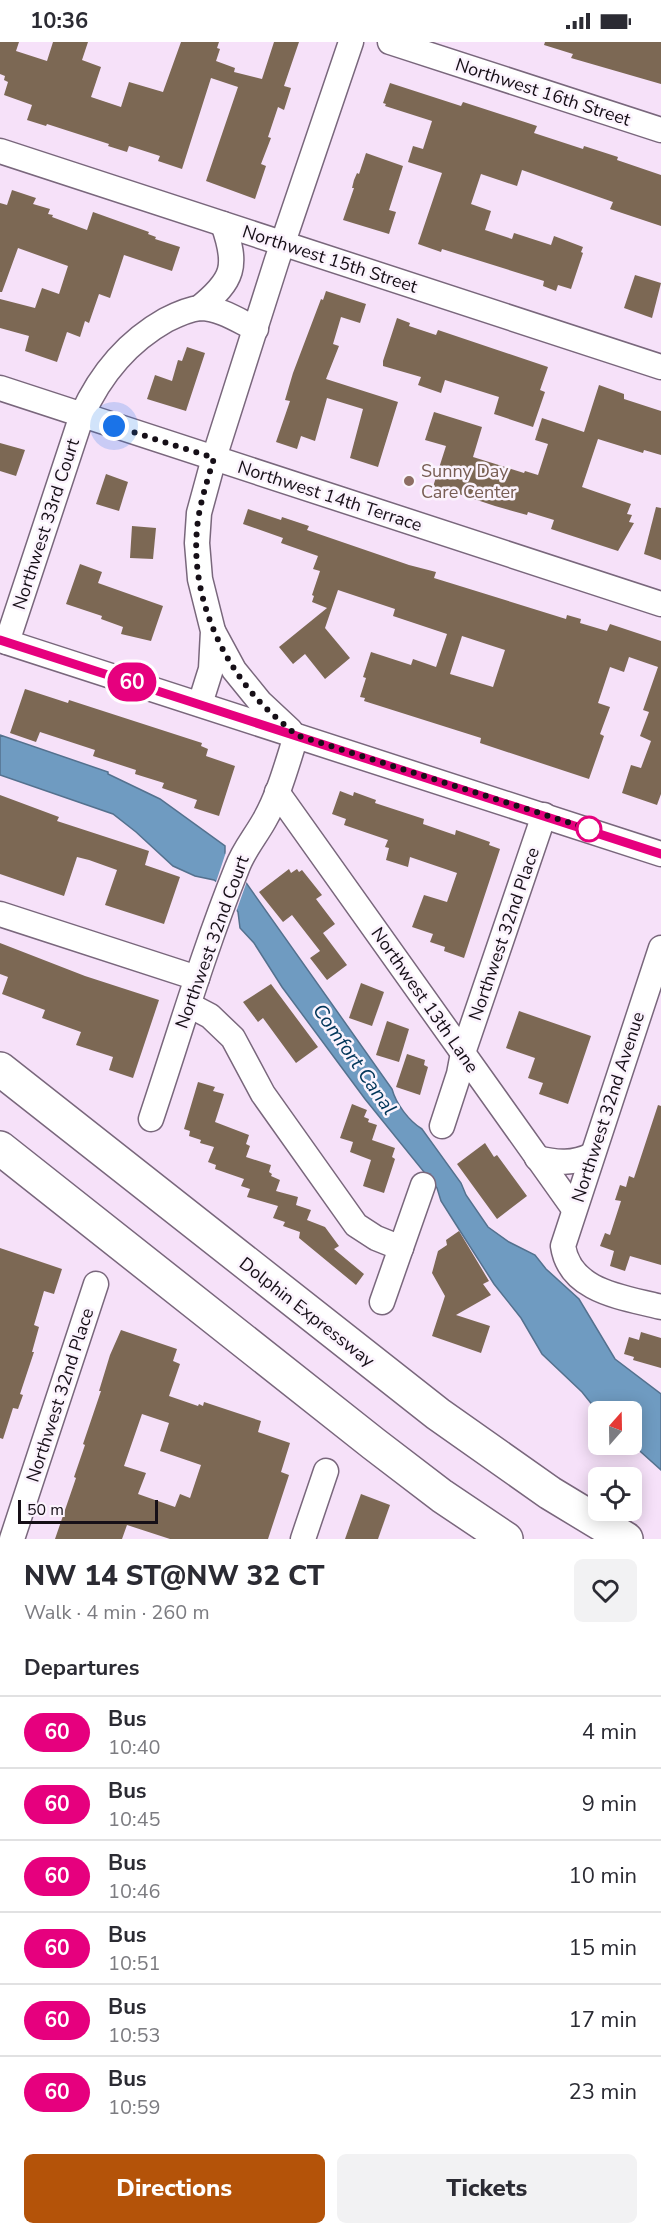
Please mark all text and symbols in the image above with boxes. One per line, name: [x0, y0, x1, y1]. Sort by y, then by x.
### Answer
text: 10:36: [30, 6, 88, 36]
street label: Northwest 16th Street: [452, 52, 634, 132]
street label: Northwest 15th Street: [239, 219, 421, 299]
your location: [99, 411, 129, 441]
street label: Northwest 33rd Court: [7, 435, 85, 613]
street label: Northwest 14th Terrace: [235, 455, 425, 537]
place label: Sunny Day Care Center: [421, 459, 517, 504]
marker: Sunny Day Care Center: [402, 474, 416, 488]
line badge: 60: [105, 662, 159, 702]
text: 60: [119, 668, 145, 696]
unlabelled marker: [576, 816, 602, 842]
street label: Northwest 32nd Place: [463, 844, 545, 1024]
street label: Northwest 32nd Court: [170, 851, 255, 1032]
street label: Northwest 13th Lane: [366, 922, 484, 1078]
water label: Comfort Canal: [306, 998, 403, 1120]
street label: Northwest 32nd Avenue: [566, 1009, 650, 1205]
street label: Dolphin Expressway: [234, 1252, 380, 1373]
street label: Northwest 32nd Place: [21, 1305, 99, 1485]
north arrow: [588, 1401, 642, 1455]
map controls: [588, 1401, 642, 1521]
button: locate: [588, 1467, 642, 1521]
scale bar: [18, 1497, 158, 1524]
text: 50 m: [27, 1499, 64, 1521]
text: NW 14 ST@NW 32 CT: [24, 1557, 324, 1595]
button: heart: [574, 1559, 637, 1622]
text: Walk · 4 min · 260 m: [24, 1599, 210, 1626]
text: Departures: [24, 1653, 139, 1683]
text: Bus: [108, 1704, 147, 1734]
text: 4 min: [582, 1717, 637, 1747]
text: 60: [44, 1718, 70, 1746]
text: 10:40: [108, 1734, 161, 1761]
text: Bus: [108, 1776, 147, 1806]
text: 9 min: [582, 1789, 637, 1819]
text: 60: [44, 1790, 70, 1818]
text: 10:45: [108, 1806, 161, 1833]
text: Bus: [108, 1848, 147, 1878]
text: 10 min: [569, 1861, 637, 1891]
text: 60: [44, 1862, 70, 1890]
text: 10:46: [108, 1878, 161, 1905]
text: Bus: [108, 1920, 147, 1950]
text: 15 min: [569, 1933, 637, 1963]
text: 60: [44, 1934, 70, 1962]
text: 10:51: [108, 1950, 161, 1977]
text: Bus: [108, 1992, 147, 2022]
text: 17 min: [569, 2005, 637, 2035]
text: 60: [44, 2006, 70, 2034]
text: 10:53: [108, 2022, 161, 2049]
text: Bus: [108, 2064, 147, 2094]
text: 23 min: [569, 2077, 637, 2107]
text: 60: [44, 2078, 70, 2106]
text: 10:59: [108, 2094, 161, 2121]
button: Directions: [24, 2154, 325, 2223]
button: Tickets: [337, 2154, 637, 2223]

